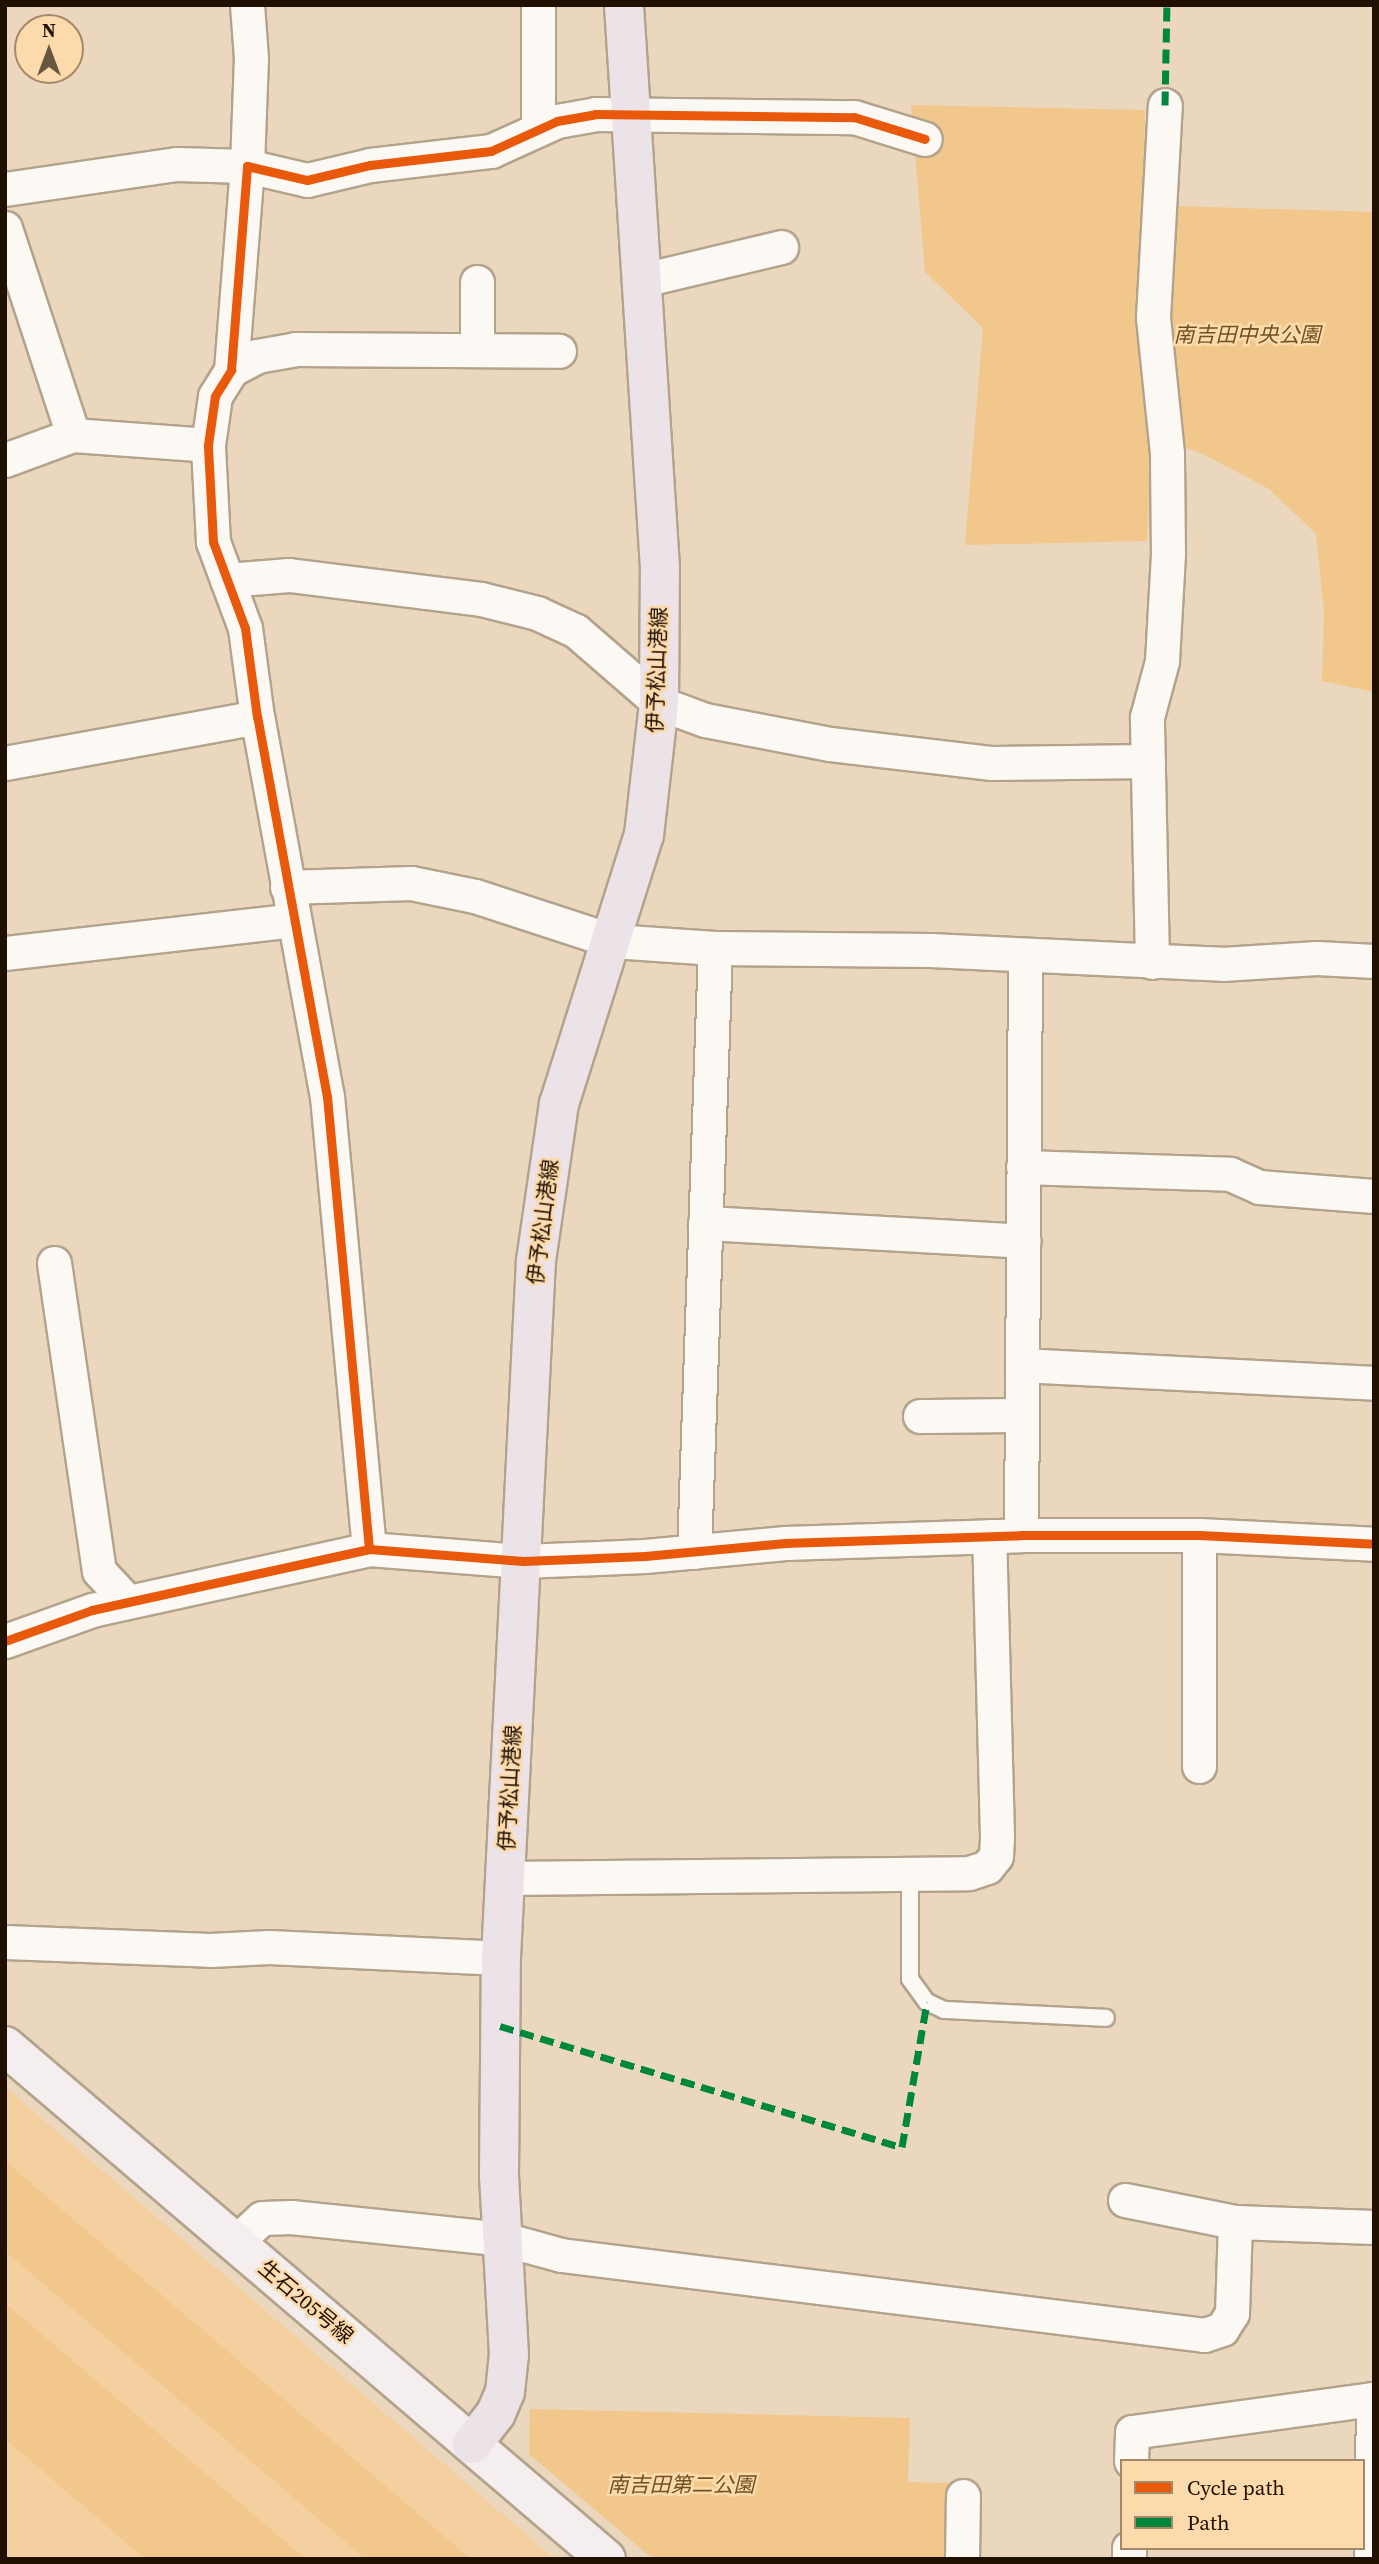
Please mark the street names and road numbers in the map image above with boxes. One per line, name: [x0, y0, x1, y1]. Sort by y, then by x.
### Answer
street label: 伊予松山港線: [642, 607, 672, 733]
street label: 伊予松山港線: [523, 1158, 563, 1286]
street label: 伊予松山港線: [494, 1724, 526, 1852]
street label: 生石205号線: [254, 2255, 358, 2349]

